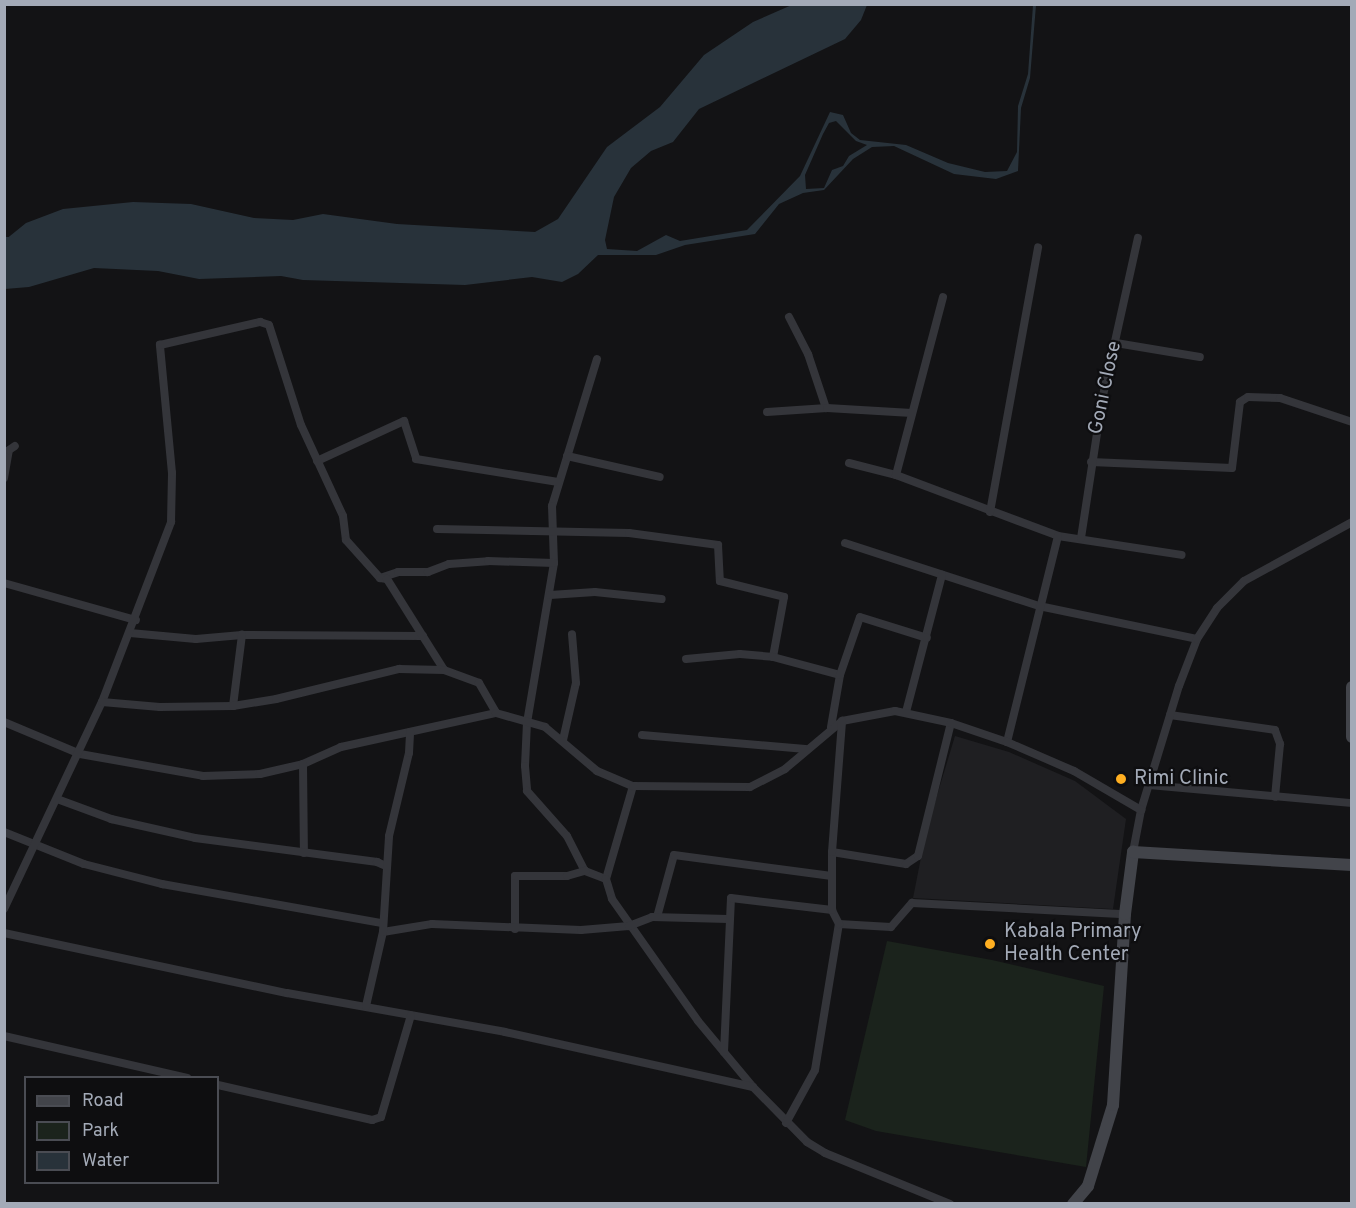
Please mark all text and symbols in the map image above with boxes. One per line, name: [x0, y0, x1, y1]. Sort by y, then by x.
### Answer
street label: Goni Close: [1084, 339, 1128, 437]
place label: Rimi Clinic: [1134, 767, 1229, 791]
marker: Rimi Clinic: [1112, 770, 1130, 788]
place label: Kabala Primary Health Center: [1004, 921, 1142, 968]
marker: Kabala Primary Health Center: [981, 935, 999, 953]
legend: [24, 1076, 219, 1184]
text: Road: [82, 1090, 124, 1113]
text: Park: [82, 1120, 119, 1143]
text: Water: [82, 1150, 129, 1173]

